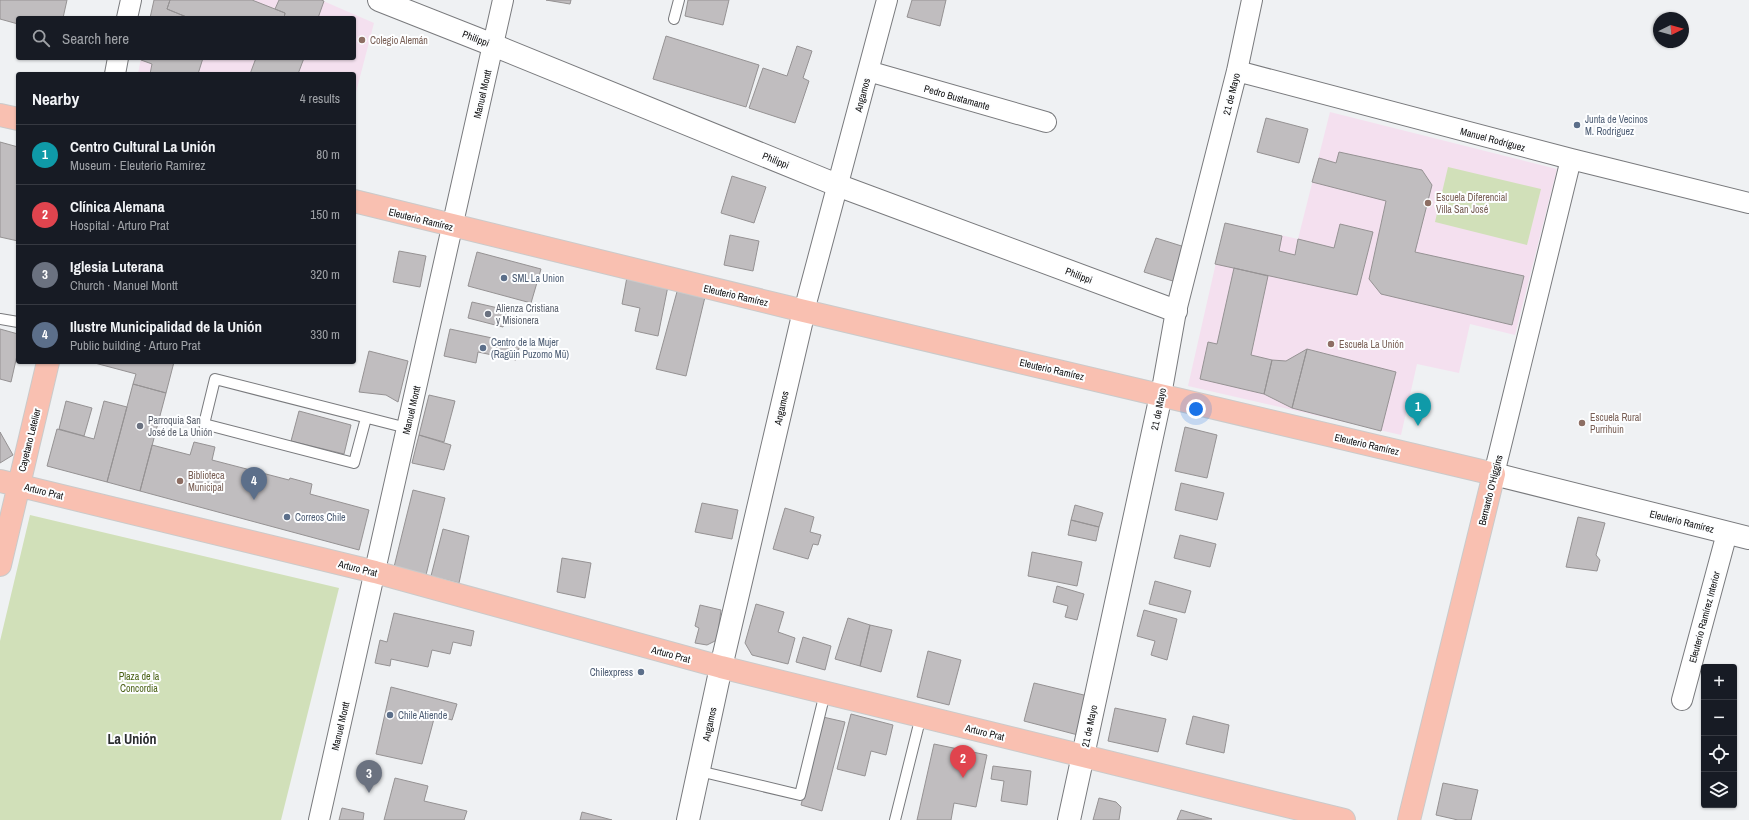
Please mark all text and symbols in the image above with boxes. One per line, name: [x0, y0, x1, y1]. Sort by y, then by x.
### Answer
north arrow: [1653, 12, 1689, 48]
search box: [16, 16, 356, 60]
icon: search: [30, 27, 52, 49]
street label: Philippi: [461, 27, 491, 50]
text: Search here: [62, 28, 129, 49]
place label: Colegio Alemán: [370, 34, 428, 47]
marker: Colegio Alemán: [357, 35, 367, 45]
street label: Manuel Montt: [471, 68, 495, 120]
street label: 21 de Mayo: [1220, 71, 1243, 116]
street label: Angamos: [851, 77, 873, 115]
street label: Pedro Bustamante: [922, 82, 992, 113]
text: Nearby: [32, 87, 79, 110]
text: 4 results: [300, 90, 340, 107]
place label: Junta de Vecinos M. Rodriguez: [1585, 113, 1648, 138]
marker: Junta de Vecinos M. Rodriguez: [1572, 120, 1582, 130]
street label: Manuel Rodríguez: [1459, 125, 1527, 154]
text: Centro Cultural La Unión: [70, 136, 216, 157]
text: 1: [42, 146, 48, 163]
text: 80 m: [316, 146, 340, 163]
street label: Philippi: [760, 149, 791, 172]
text: Museum · Eleuterio Ramírez: [70, 157, 206, 174]
place label: Escuela Diferencial Villa San José: [1436, 191, 1507, 216]
text: Clínica Alemana: [70, 196, 165, 217]
marker: Escuela Diferencial Villa San José: [1423, 198, 1433, 208]
street label: Eleuterio Ramírez: [387, 205, 455, 234]
text: 2: [42, 206, 48, 223]
text: 150 m: [310, 206, 340, 223]
text: Hospital · Arturo Prat: [70, 217, 169, 234]
text: Iglesia Luterana: [70, 256, 164, 277]
street label: Philippi: [1064, 264, 1094, 287]
text: 3: [42, 266, 48, 283]
text: 320 m: [310, 266, 340, 283]
place label: SML La Union: [512, 272, 564, 285]
marker: SML La Union: [499, 273, 509, 283]
text: Church · Manuel Montt: [70, 277, 178, 294]
street label: Eleuterio Ramírez: [702, 282, 770, 309]
place label: Alienza Cristiana y Misionera: [495, 302, 559, 327]
marker: Alienza Cristiana y Misionera: [483, 309, 493, 319]
text: Ilustre Municipalidad de la Unión: [70, 316, 262, 337]
text: 4: [42, 326, 48, 343]
text: 330 m: [310, 326, 340, 343]
place label: Centro de la Mujer (Ragüin Puzomo Mü): [491, 336, 569, 361]
text: Public building · Arturo Prat: [70, 337, 200, 354]
place label: Escuela La Unión: [1339, 338, 1404, 351]
marker: Escuela La Unión: [1326, 339, 1336, 349]
marker: Centro de la Mujer (Ragüin Puzomo Mü): [478, 343, 488, 353]
street label: Eleuterio Ramírez: [1018, 356, 1086, 383]
street label: Manuel Montt: [400, 384, 424, 436]
street label: 21 de Mayo: [1148, 386, 1169, 431]
street label: Angamos: [771, 390, 792, 427]
pin: 1: [1405, 393, 1431, 426]
your location: [1186, 399, 1206, 419]
street label: Cayetano Letelier: [15, 407, 44, 473]
place label: Escuela Rural Purrihuin: [1590, 411, 1641, 436]
place label: Parroquia San José de La Unión: [148, 414, 212, 439]
marker: Escuela Rural Purrihuin: [1577, 418, 1587, 428]
marker: Parroquia San José de La Unión: [135, 421, 145, 431]
street label: Eleuterio Ramírez: [1333, 431, 1401, 458]
street label: Bernardo O'Higgins: [1475, 454, 1506, 527]
pin: 4: [241, 467, 267, 500]
place label: Biblioteca Municipal: [188, 469, 225, 494]
marker: Biblioteca Municipal: [175, 476, 185, 486]
street label: Arturo Prat: [22, 480, 65, 503]
street label: Eleuterio Ramírez: [1648, 507, 1716, 536]
place label: Correos Chile: [295, 511, 346, 524]
marker: Correos Chile: [282, 512, 292, 522]
street label: Arturo Prat: [336, 557, 379, 580]
street label: Eleuterio Ramírez Interior: [1686, 570, 1723, 664]
street label: Arturo Prat: [649, 643, 692, 666]
map controls: [1701, 664, 1737, 808]
button: +: [1701, 664, 1737, 700]
place label: Chilexpress: [590, 666, 633, 679]
marker: Chilexpress: [636, 667, 646, 677]
park label: Plaza de la Concordia: [119, 670, 160, 695]
street label: Manuel Montt: [329, 700, 353, 752]
button: −: [1701, 700, 1737, 736]
street label: 21 de Mayo: [1079, 703, 1100, 748]
street label: Angamos: [699, 706, 719, 743]
place label: Chile Atiende: [398, 709, 448, 722]
marker: Chile Atiende: [385, 710, 395, 720]
street label: Arturo Prat: [963, 721, 1006, 744]
district label: La Unión: [107, 730, 157, 748]
button: locate: [1701, 736, 1737, 772]
pin: 2: [950, 745, 976, 778]
pin: 3: [356, 760, 382, 793]
button: layers: [1701, 772, 1737, 808]

